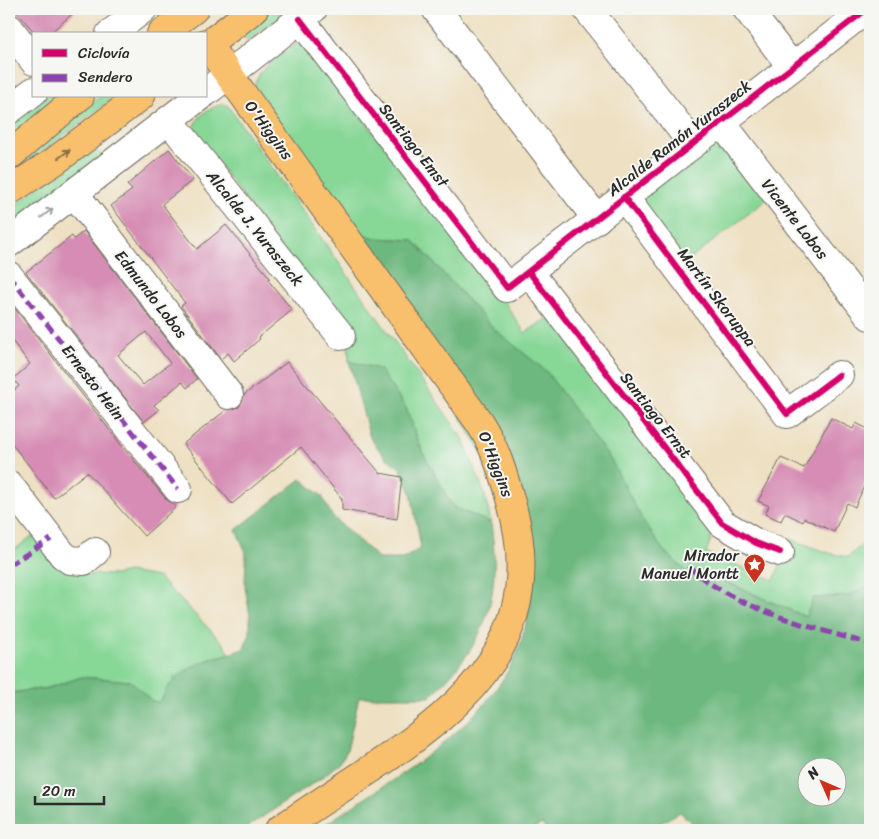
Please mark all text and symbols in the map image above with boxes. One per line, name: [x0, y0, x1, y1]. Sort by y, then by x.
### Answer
legend: [32, 32, 208, 98]
text: Ciclovía: [78, 40, 130, 66]
text: Sendero: [78, 64, 133, 90]
street label: Alcalde Ramón Yuraszeck: [600, 72, 758, 204]
street label: O'Higgins: [237, 94, 301, 167]
street label: Santiago Emst: [371, 96, 457, 194]
one-way arrow: [57, 149, 71, 159]
street label: Alcalde J. Yuraszeck: [198, 163, 312, 293]
street label: Vicente Lobos: [754, 172, 837, 267]
one-way arrow: [41, 208, 54, 219]
street label: Martín Skoruppa: [670, 241, 764, 353]
street label: Edmundo Lobos: [107, 243, 195, 345]
street label: Ernesto Hein: [54, 338, 132, 427]
street label: Santiago Ernst: [613, 365, 699, 465]
street label: O'Higgins: [470, 427, 522, 502]
place label: Mirador Manuel Montt: [641, 541, 740, 588]
place icon: Mirador Manuel Montt: [743, 552, 767, 583]
north arrow: [796, 756, 846, 806]
text: N: [800, 761, 826, 786]
scale bar: [35, 774, 104, 806]
text: 20 m: [42, 778, 76, 804]

